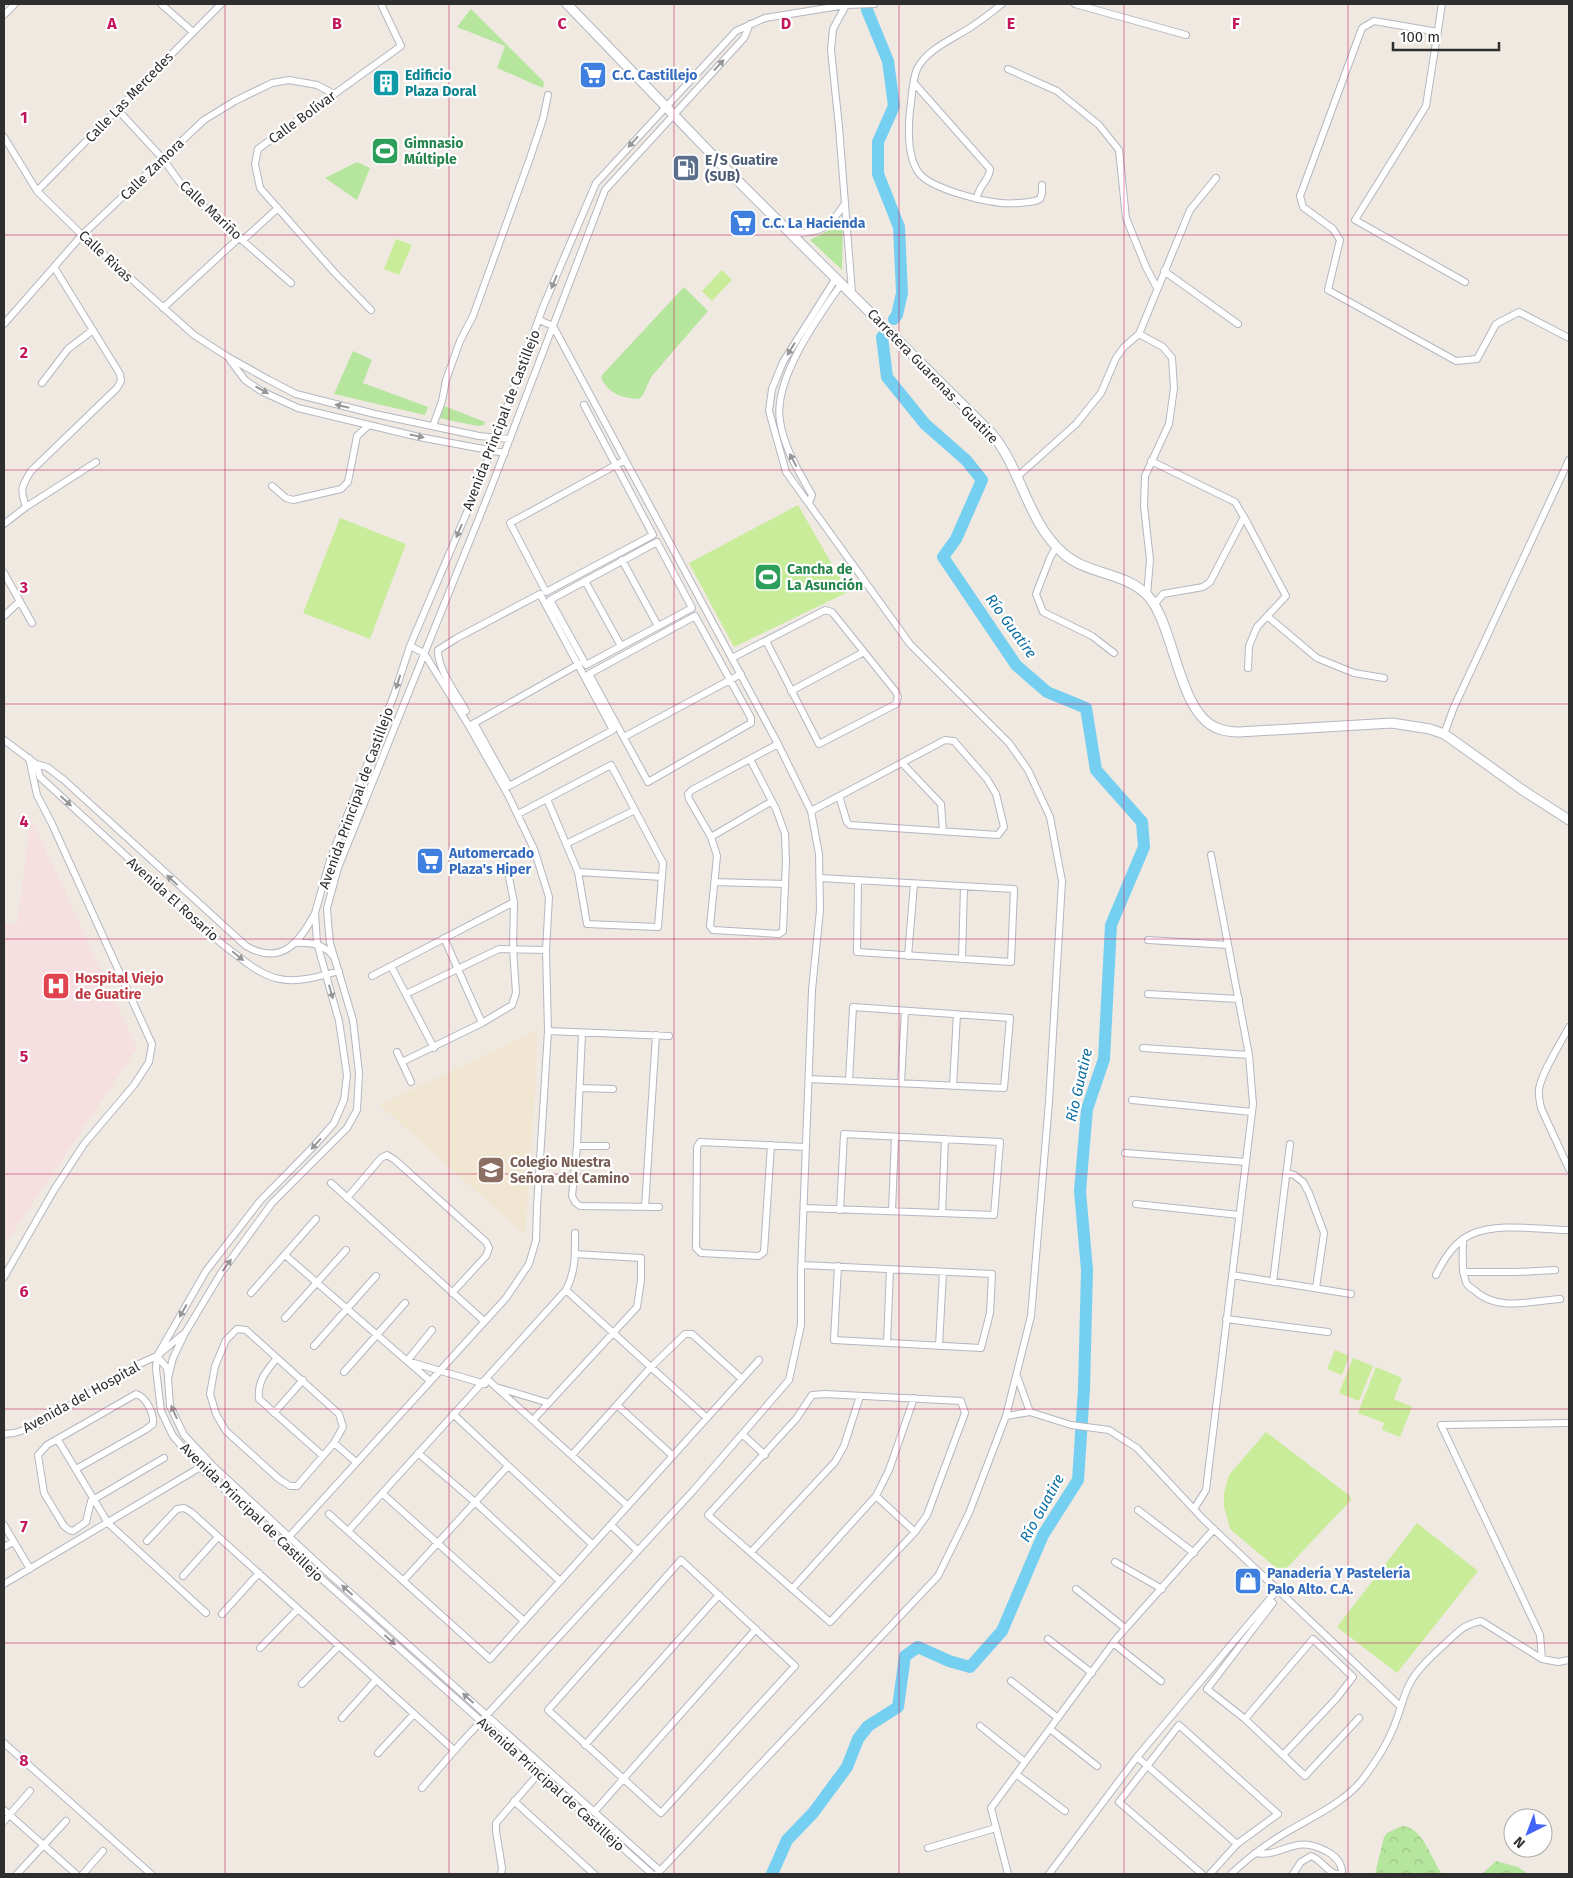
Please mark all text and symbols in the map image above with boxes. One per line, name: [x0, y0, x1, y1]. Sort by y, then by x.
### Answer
text: A: [106, 14, 117, 33]
text: B: [332, 14, 342, 33]
text: C: [557, 14, 567, 33]
text: D: [781, 14, 791, 33]
text: E: [1007, 14, 1015, 33]
text: F: [1232, 14, 1240, 33]
scale bar: [1393, 20, 1499, 52]
text: 100 m: [1400, 28, 1440, 46]
street label: Calle Las Mercedes: [82, 48, 177, 146]
supermarket icon: C.C. Castillejo: [578, 60, 608, 90]
one-way arrow: [713, 60, 725, 72]
place label: Edificio Plaza Doral: [405, 67, 477, 100]
place label: C.C. Castillejo: [612, 67, 698, 84]
building icon: Edificio Plaza Doral: [371, 68, 401, 98]
street label: Calle Bolívar: [265, 87, 340, 148]
text: 1: [20, 108, 28, 127]
street label: Calle Zamora: [117, 135, 188, 204]
place label: Gimnasio Múltiple: [404, 135, 463, 168]
one-way arrow: [627, 135, 639, 147]
sports icon: Gimnasio Múltiple: [370, 136, 400, 166]
place label: E/S Guatire (SUB): [705, 152, 778, 185]
fuel station icon: E/S Guatire (SUB): [671, 153, 701, 183]
street label: Calle Mariño: [176, 177, 245, 243]
supermarket icon: C.C. La Hacienda: [728, 208, 758, 238]
place label: C.C. La Hacienda: [762, 215, 866, 232]
street label: Calle Rivas: [75, 227, 137, 286]
one-way arrow: [550, 275, 558, 289]
street label: Carretera Guarenas - Guatire: [864, 305, 1002, 447]
street label: Avenida Principal de Castillejo: [459, 327, 544, 513]
one-way arrow: [786, 342, 796, 355]
text: 2: [20, 343, 28, 362]
one-way arrow: [254, 386, 269, 394]
one-way arrow: [334, 402, 349, 410]
one-way arrow: [409, 433, 425, 441]
one-way arrow: [789, 453, 797, 467]
one-way arrow: [454, 524, 462, 538]
place label: Cancha de La Asunción: [787, 561, 863, 594]
sports icon: Cancha de La Asunción: [753, 562, 783, 592]
text: 3: [19, 578, 28, 597]
water label: Río Guatire: [982, 590, 1040, 662]
one-way arrow: [394, 675, 402, 690]
street label: Avenida Principal de Castillejo: [316, 705, 397, 891]
one-way arrow: [59, 795, 72, 806]
text: 4: [19, 812, 29, 831]
place label: Automercado Plaza's Hiper: [448, 845, 534, 878]
supermarket icon: Automercado Plaza's Hiper: [415, 846, 445, 876]
street label: Avenida El Rosario: [123, 854, 222, 945]
one-way arrow: [167, 874, 179, 886]
one-way arrow: [231, 951, 244, 962]
place label: Hospital Viejo de Guatire: [75, 970, 164, 1003]
hospital icon: Hospital Viejo de Guatire: [41, 971, 71, 1001]
one-way arrow: [327, 985, 335, 1000]
water label: Río Guatire: [1062, 1046, 1096, 1123]
text: 5: [20, 1047, 29, 1066]
one-way arrow: [310, 1137, 322, 1149]
place label: Colegio Nuestra Señora del Camino: [510, 1154, 629, 1187]
school or university icon: Colegio Nuestra Señora del Camino: [476, 1155, 506, 1185]
one-way arrow: [222, 1258, 232, 1272]
text: 6: [19, 1282, 29, 1301]
one-way arrow: [178, 1305, 187, 1318]
street label: Avenida del Hospital: [20, 1358, 143, 1437]
one-way arrow: [169, 1405, 177, 1419]
street label: Avenida Principal de Castillejo: [177, 1440, 327, 1585]
water label: Río Guatire: [1016, 1471, 1068, 1545]
text: 7: [20, 1517, 28, 1536]
place label: Panadería Y Pastelería Palo Alto. C.A.: [1267, 1565, 1411, 1598]
shop icon: Panadería Y Pastelería Palo Alto. C.A.: [1233, 1566, 1263, 1596]
one-way arrow: [340, 1584, 353, 1595]
one-way arrow: [383, 1634, 395, 1646]
one-way arrow: [462, 1692, 474, 1704]
street label: Avenida Principal de Castillejo: [474, 1714, 628, 1855]
text: 8: [19, 1751, 29, 1770]
north arrow: [1503, 1808, 1553, 1858]
text: N: [1510, 1833, 1529, 1852]

